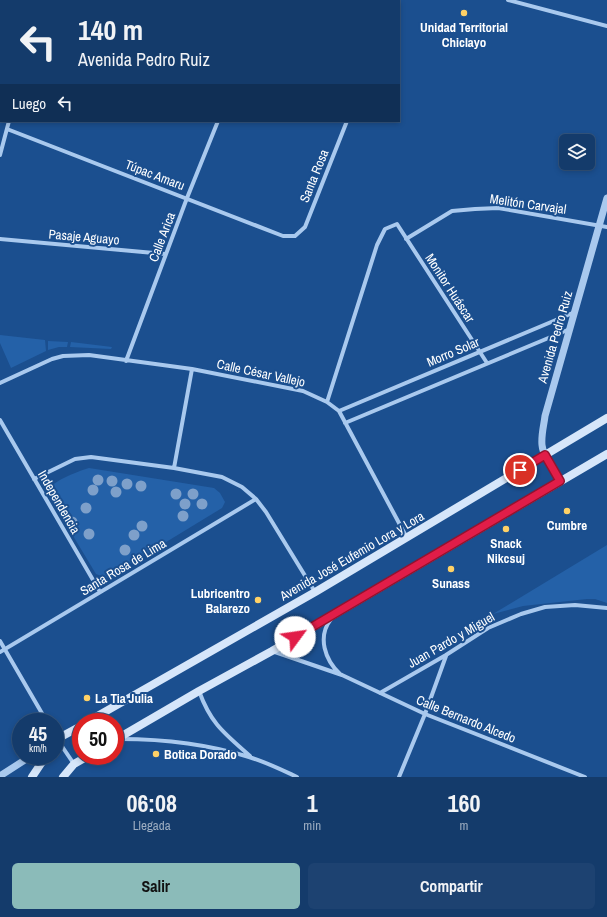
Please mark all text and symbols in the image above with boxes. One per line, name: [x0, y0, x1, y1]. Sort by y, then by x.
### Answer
marker: Unidad Territorial Chiclayo: [459, 8, 469, 18]
text: 140 m: [78, 11, 143, 49]
icon: left: [12, 16, 64, 68]
place label: Unidad Territorial Chiclayo: [420, 19, 508, 51]
text: Avenida Pedro Ruiz: [78, 47, 210, 72]
icon: left: [54, 92, 76, 114]
text: Luego: [12, 93, 46, 114]
map controls: [559, 134, 595, 170]
button: layers: [559, 134, 595, 170]
street label: Santa Rosa: [296, 147, 332, 205]
street label: Túpac Amaru: [123, 156, 187, 194]
street label: Melitón Carvajal: [489, 190, 567, 218]
street label: Calle Arica: [145, 210, 179, 264]
street label: Pasaje Aguayo: [48, 225, 120, 249]
street label: Monitor Huáscar: [421, 250, 479, 326]
street label: Avenida Pedro Ruiz: [533, 289, 576, 386]
street label: Morro Solar: [424, 333, 482, 371]
street label: Calle César Vallejo: [215, 355, 307, 391]
pin: [503, 453, 537, 487]
icon: arrive: [509, 459, 531, 481]
street label: Independencia: [34, 467, 84, 537]
marker: Cumbre: [562, 506, 572, 516]
street label: Avenida José Eufemio Lora y Lora: [276, 508, 427, 605]
place label: Cumbre: [547, 517, 587, 534]
marker: Snack Nikcsuj: [501, 524, 511, 534]
street label: Santa Rosa de Lima: [77, 535, 169, 599]
place label: Snack Nikcsuj: [487, 535, 525, 567]
marker: Sunass: [446, 564, 456, 574]
place label: Sunass: [432, 575, 470, 592]
place label: Lubricentro Balarezo: [191, 585, 250, 617]
marker: Lubricentro Balarezo: [253, 595, 263, 605]
street label: Juan Pardo y Miguel: [404, 608, 498, 672]
position arrow: [274, 616, 316, 658]
place label: La Tia Julia: [95, 690, 153, 707]
street label: Calle Bernardo Alcedo: [414, 691, 518, 747]
marker: La Tia Julia: [82, 693, 92, 703]
speed limit sign: 50: [72, 713, 124, 765]
text: 45: [29, 720, 47, 747]
text: km/h: [29, 742, 47, 755]
place label: Botica Dorado: [164, 746, 237, 763]
marker: Botica Dorado: [151, 749, 161, 759]
text: 06:08: [127, 787, 177, 819]
text: 1: [307, 787, 318, 819]
text: 160: [448, 787, 480, 819]
text: Llegada: [133, 817, 171, 834]
text: min: [303, 817, 321, 834]
text: m: [460, 817, 468, 834]
button: Salir: [12, 863, 300, 909]
button: Compartir: [308, 863, 595, 909]

